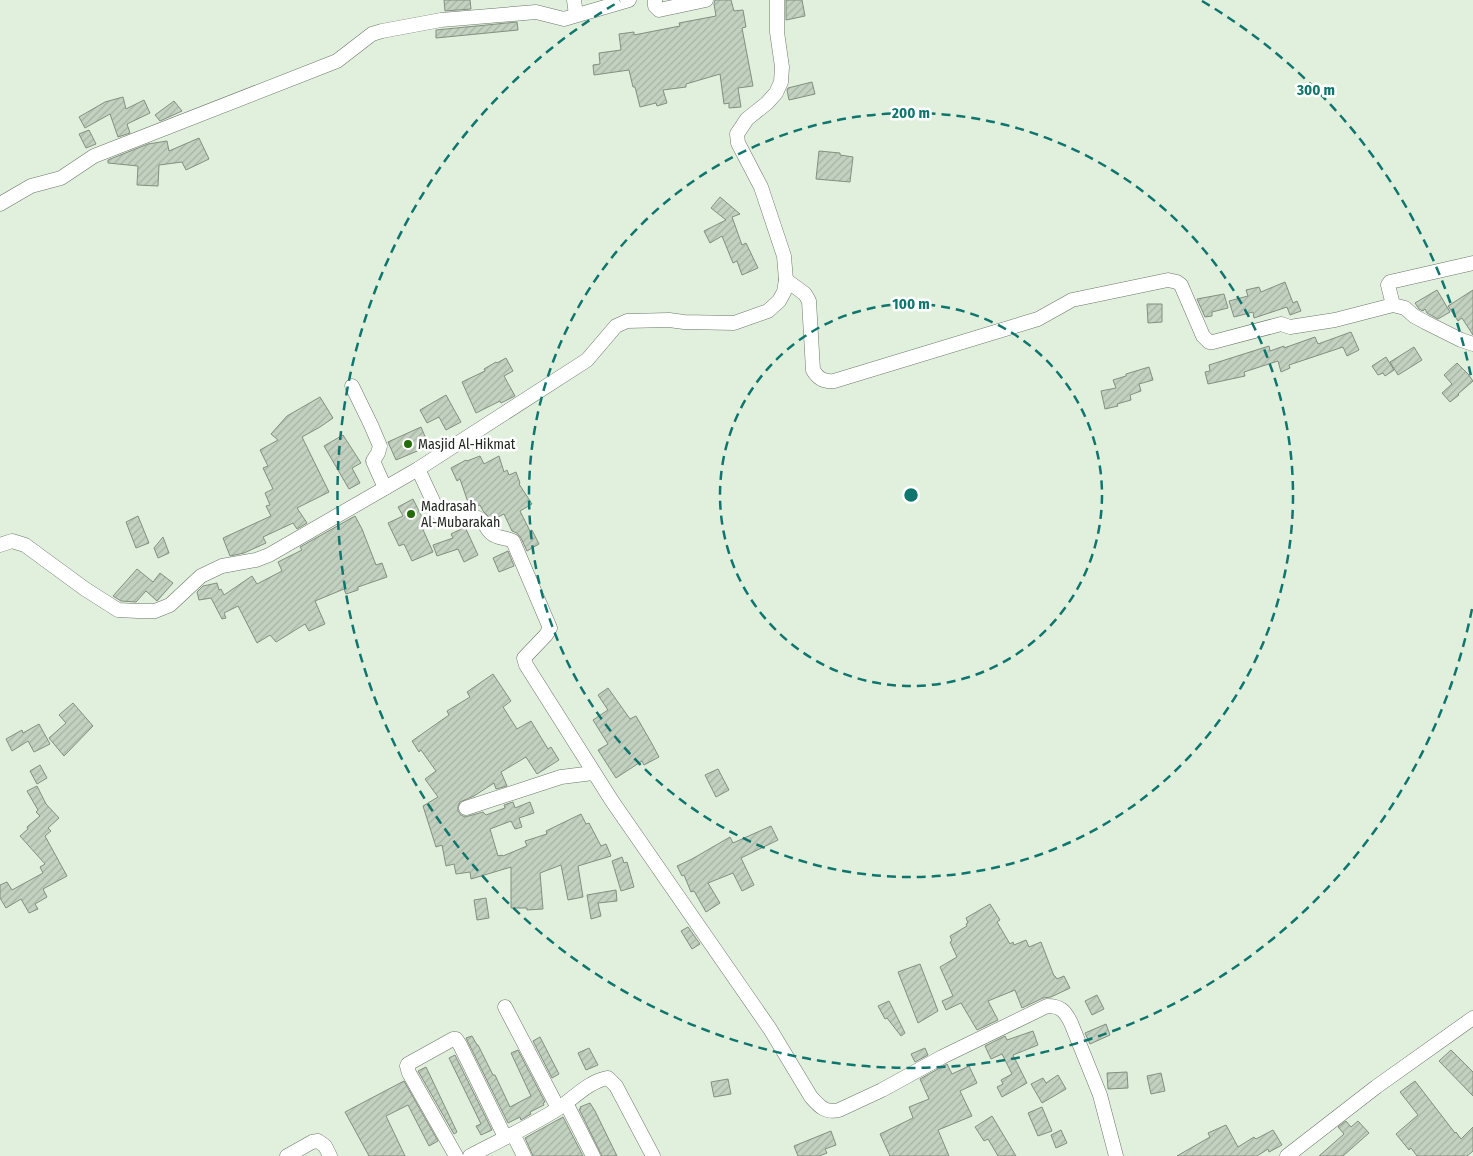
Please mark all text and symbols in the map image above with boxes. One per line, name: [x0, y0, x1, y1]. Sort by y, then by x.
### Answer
text: 300 m: [1296, 81, 1335, 99]
text: 200 m: [891, 104, 930, 122]
text: 100 m: [892, 295, 930, 313]
place label: Masjid Al-Hikmat: [418, 436, 516, 453]
marker: Masjid Al-Hikmat: [402, 438, 414, 450]
centre of rings: [902, 486, 920, 504]
place label: Madrasah Al-Mubarakah: [421, 498, 500, 531]
marker: Madrasah Al-Mubarakah: [405, 508, 417, 520]

